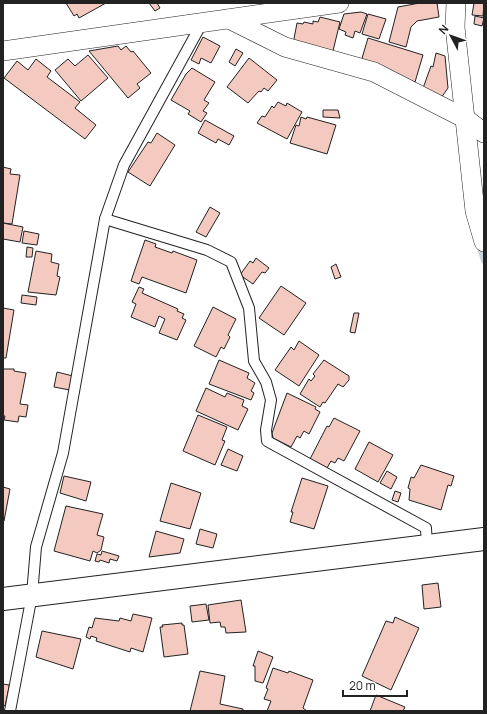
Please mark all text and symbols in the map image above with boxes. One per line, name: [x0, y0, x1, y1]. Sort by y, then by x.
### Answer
north arrow: [431, 16, 471, 56]
text: N: [435, 21, 451, 37]
scale bar: [343, 672, 407, 698]
text: 20 m: [349, 677, 376, 694]

